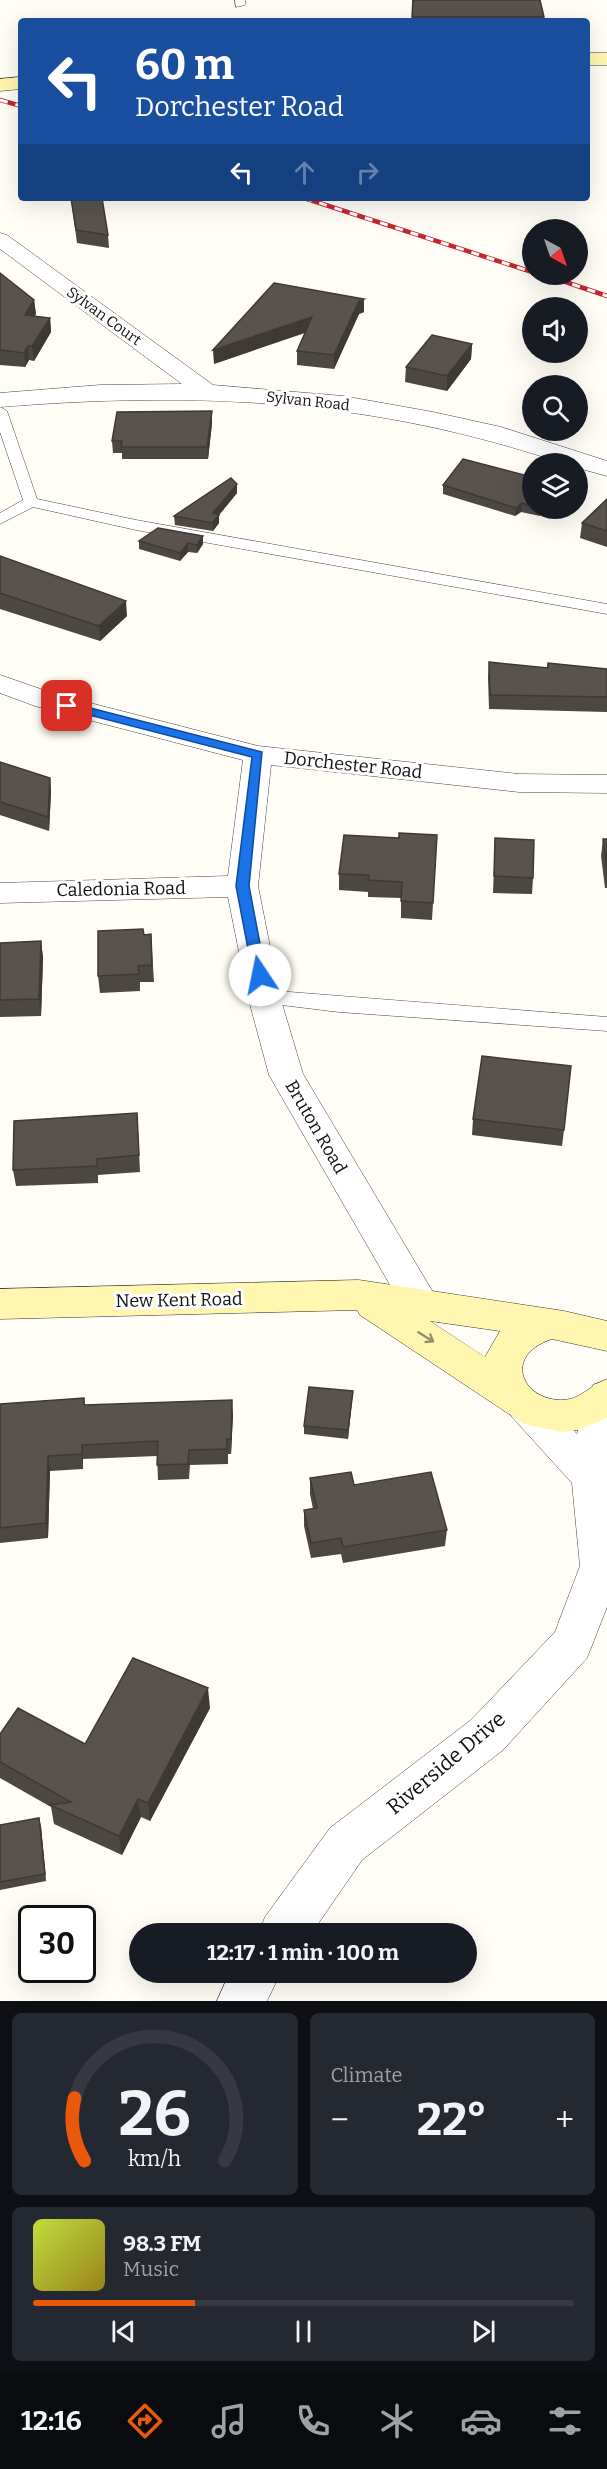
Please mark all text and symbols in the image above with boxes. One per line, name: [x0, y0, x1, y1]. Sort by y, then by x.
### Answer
text: 60 m: [135, 40, 234, 90]
icon: left: [36, 42, 114, 120]
text: Dorchester Road: [135, 91, 344, 123]
icon: left: [225, 156, 258, 189]
icon: ahead: [288, 156, 321, 189]
icon: right: [351, 156, 384, 189]
north arrow: [522, 219, 588, 285]
map controls: [522, 219, 588, 519]
street label: Sylvan Court: [63, 283, 145, 349]
button: sound: [522, 297, 588, 363]
button: search: [522, 375, 588, 441]
street label: Sylvan Road: [265, 388, 351, 414]
button: layers: [522, 453, 588, 519]
pin: [41, 680, 92, 731]
icon: arrive: [50, 689, 83, 722]
street label: Dorchester Road: [283, 747, 424, 783]
street label: Caledonia Road: [56, 877, 186, 901]
position arrow: [228, 943, 292, 1007]
street label: Bruton Road: [280, 1076, 352, 1178]
street label: New Kent Road: [115, 1288, 243, 1312]
one-way arrow: [417, 1331, 434, 1343]
street label: Riverside Drive: [381, 1706, 511, 1820]
speed limit sign: 30: [18, 1905, 96, 1983]
text: 12:17 · 1 min · 100 m: [207, 1939, 399, 1966]
text: Climate: [331, 2063, 402, 2087]
text: 26: [119, 2077, 191, 2152]
text: 22°: [417, 2093, 487, 2147]
text: −: [331, 2100, 349, 2140]
text: +: [555, 2100, 574, 2140]
text: km/h: [128, 2146, 181, 2172]
text: 98.3 FM: [123, 2230, 201, 2257]
text: Music: [123, 2257, 179, 2281]
icon: previous: [107, 2315, 140, 2348]
icon: pause: [287, 2315, 320, 2348]
icon: next: [467, 2315, 500, 2348]
icon: directions: [124, 2400, 166, 2442]
icon: music: [208, 2400, 250, 2442]
icon: phone: [292, 2400, 334, 2442]
icon: climate: [376, 2400, 418, 2442]
icon: car: [460, 2400, 502, 2442]
icon: filters: [544, 2400, 586, 2442]
text: 12:16: [21, 2405, 82, 2437]

